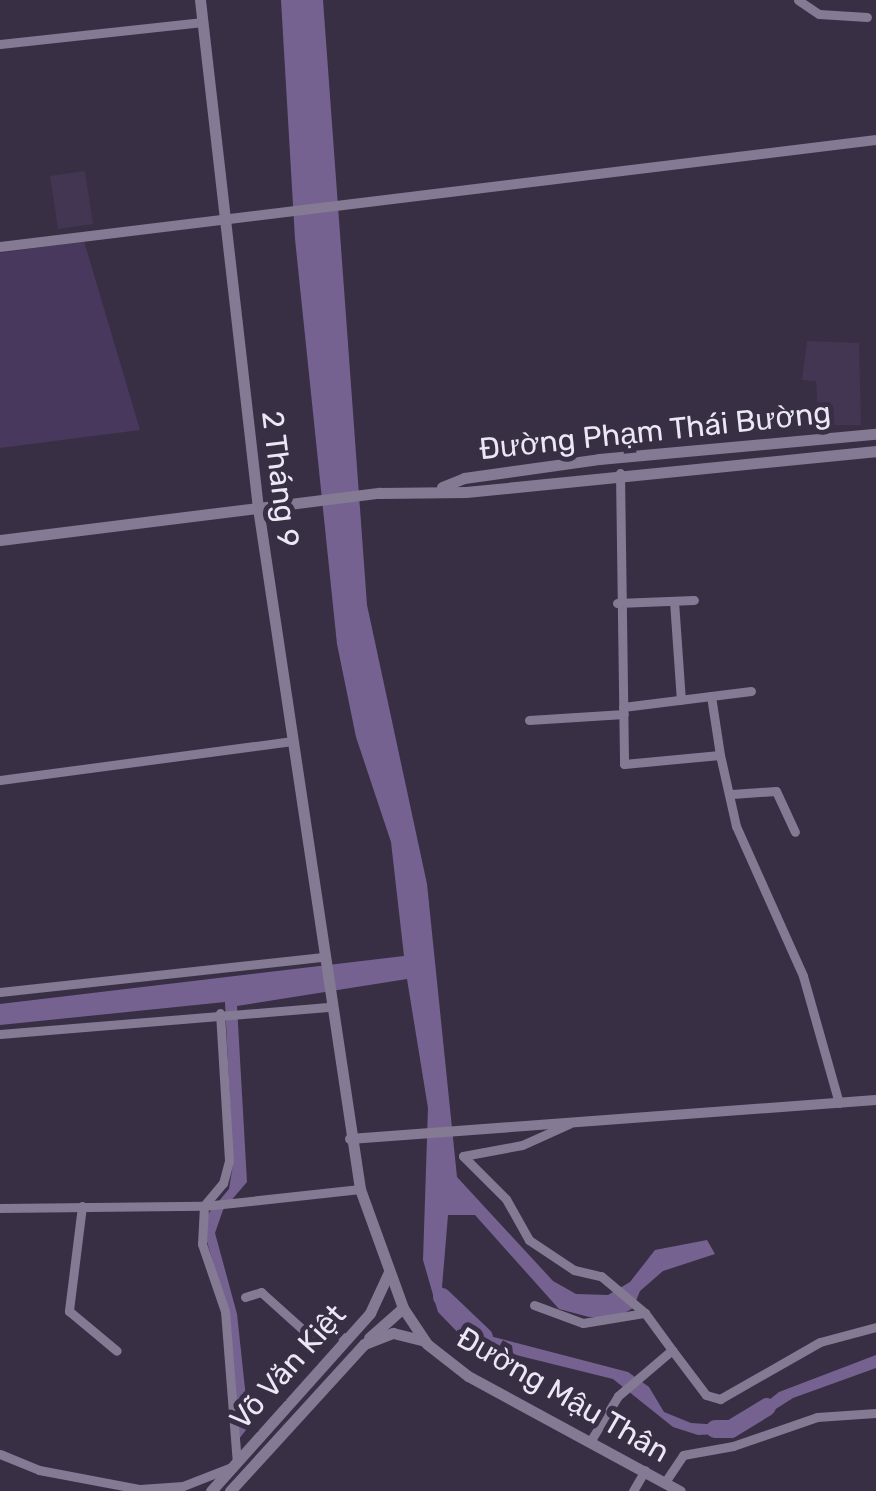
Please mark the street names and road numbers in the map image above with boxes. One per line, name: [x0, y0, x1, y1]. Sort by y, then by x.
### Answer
street label: Đường Phạm Thái Bường: [477, 395, 833, 467]
street label: 2 Tháng 9: [254, 408, 306, 550]
street label: Võ Văn Kiệt: [222, 1297, 354, 1437]
street label: Đường Mậu Thân: [450, 1319, 676, 1471]

